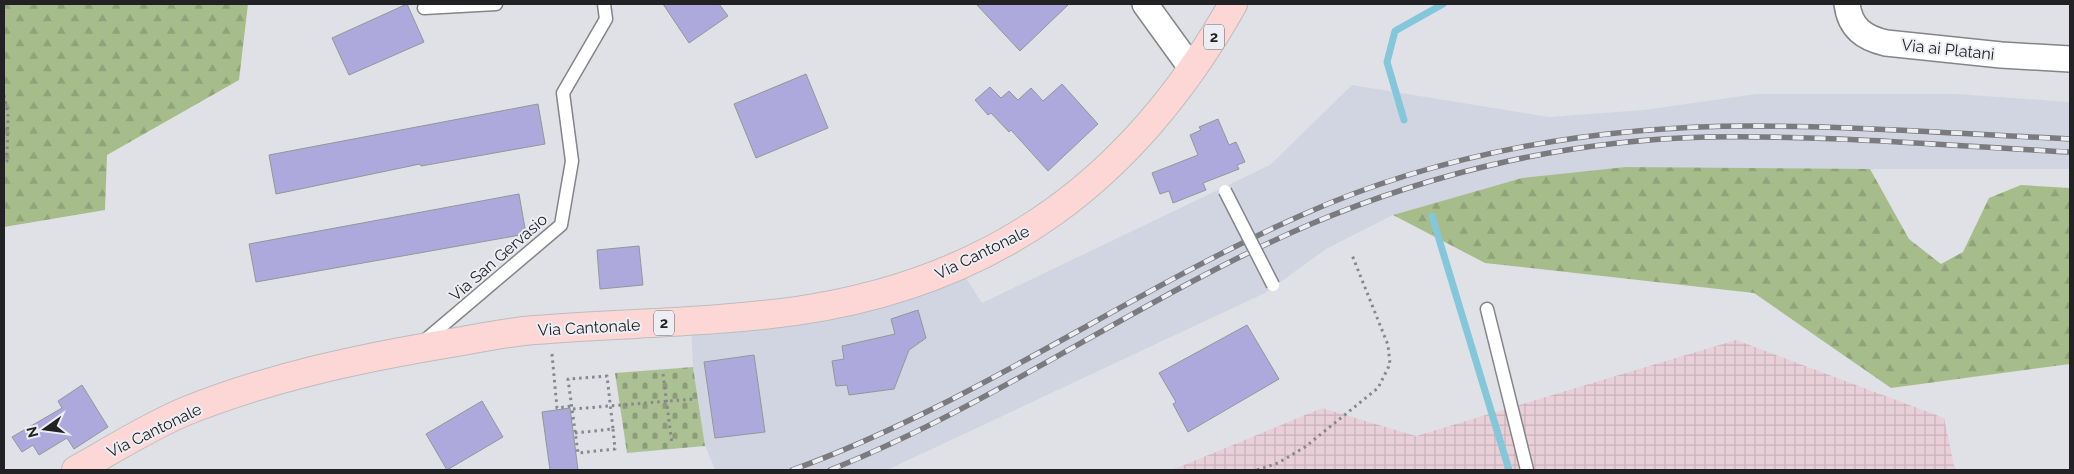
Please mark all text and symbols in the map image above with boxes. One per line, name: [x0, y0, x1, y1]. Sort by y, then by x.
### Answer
road number: 2: [1204, 24, 1224, 50]
street label: Via ai Platani: [1901, 35, 1995, 64]
street label: Via San Gervasio: [446, 210, 551, 305]
street label: Via Cantonale: [932, 221, 1033, 283]
road number: 2: [654, 310, 674, 336]
street label: Via Cantonale: [537, 315, 641, 340]
street label: Via Cantonale: [104, 399, 205, 461]
north arrow: [20, 404, 70, 454]
text: N: [23, 425, 41, 439]

